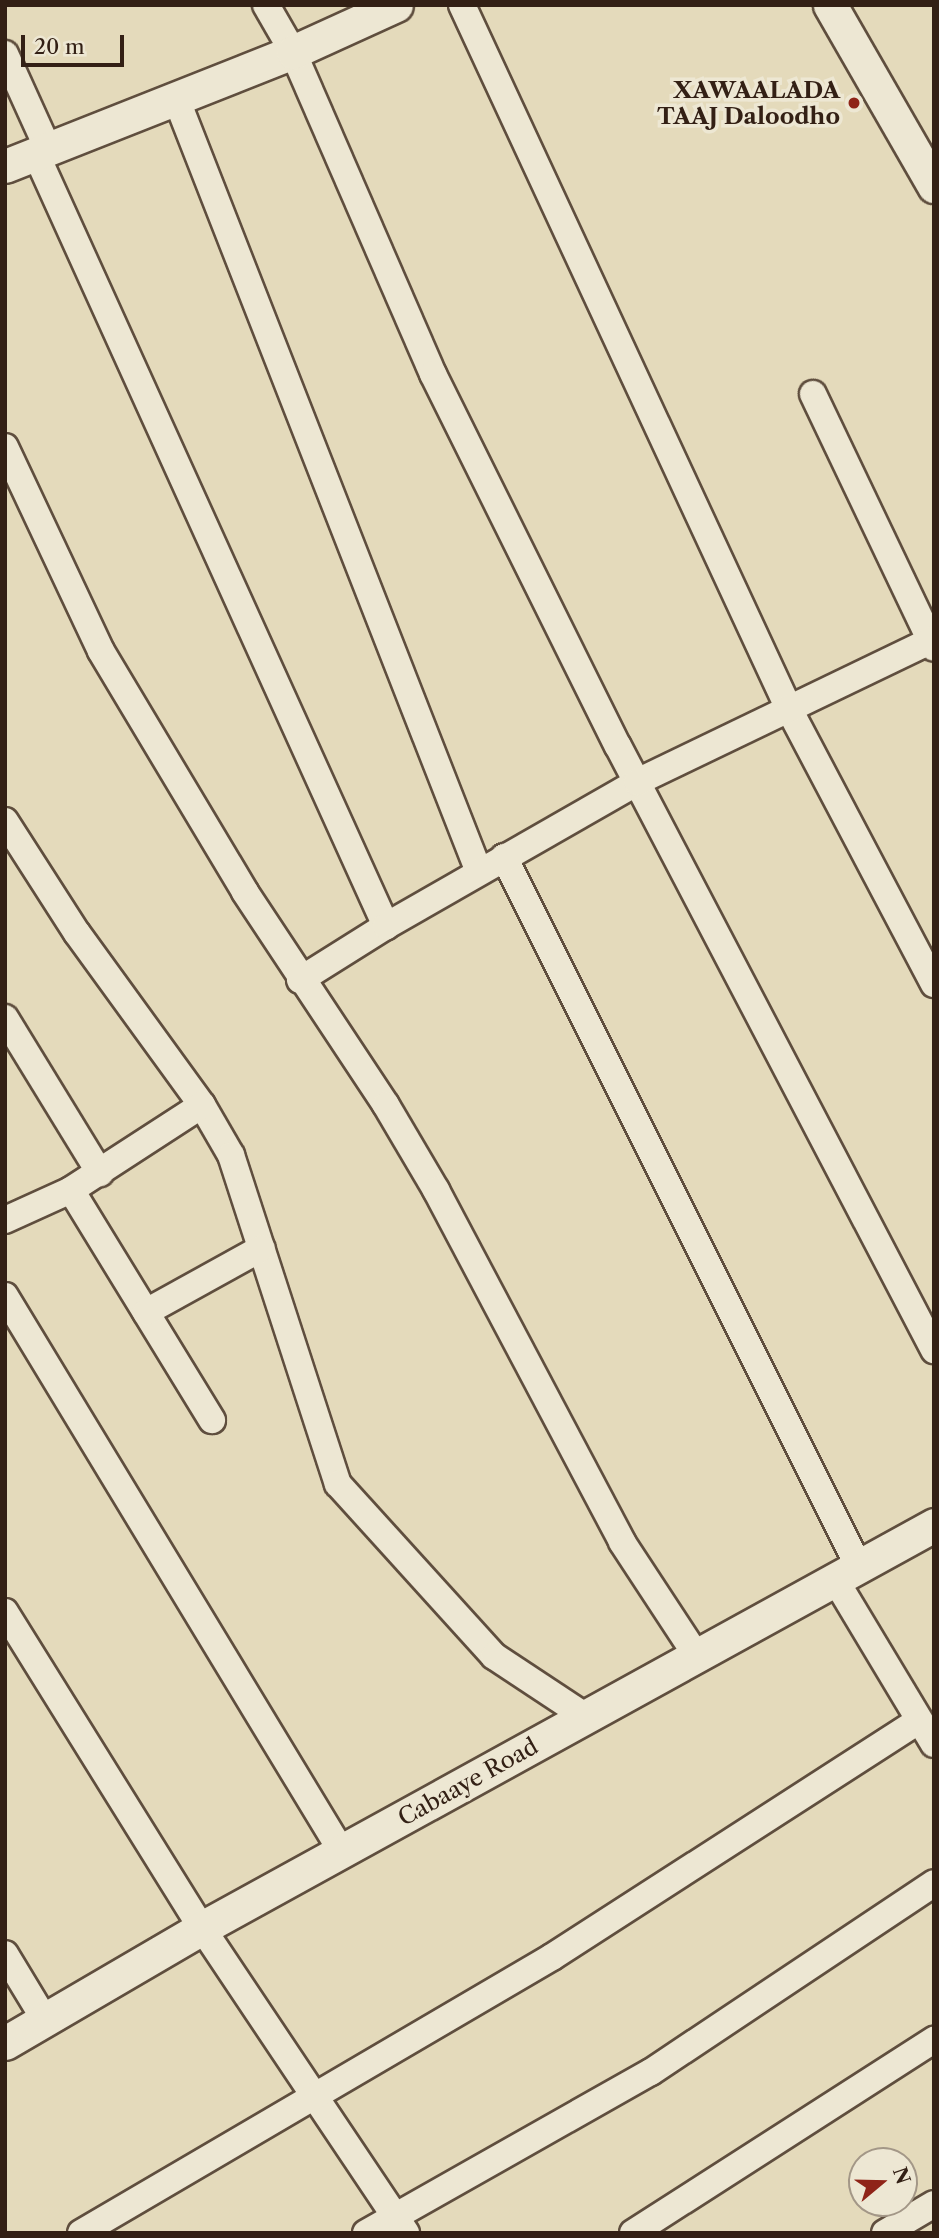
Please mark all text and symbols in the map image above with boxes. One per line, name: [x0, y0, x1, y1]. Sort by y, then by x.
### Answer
scale bar: [24, 21, 128, 65]
text: 20 m: [34, 34, 85, 59]
place label: XAWAALADA TAAJ Daloodho: [657, 76, 840, 130]
marker: XAWAALADA TAAJ Daloodho: [846, 95, 862, 111]
street label: Cabaaye Road: [393, 1732, 543, 1832]
north arrow: [848, 2147, 918, 2217]
text: N: [888, 2164, 915, 2187]

